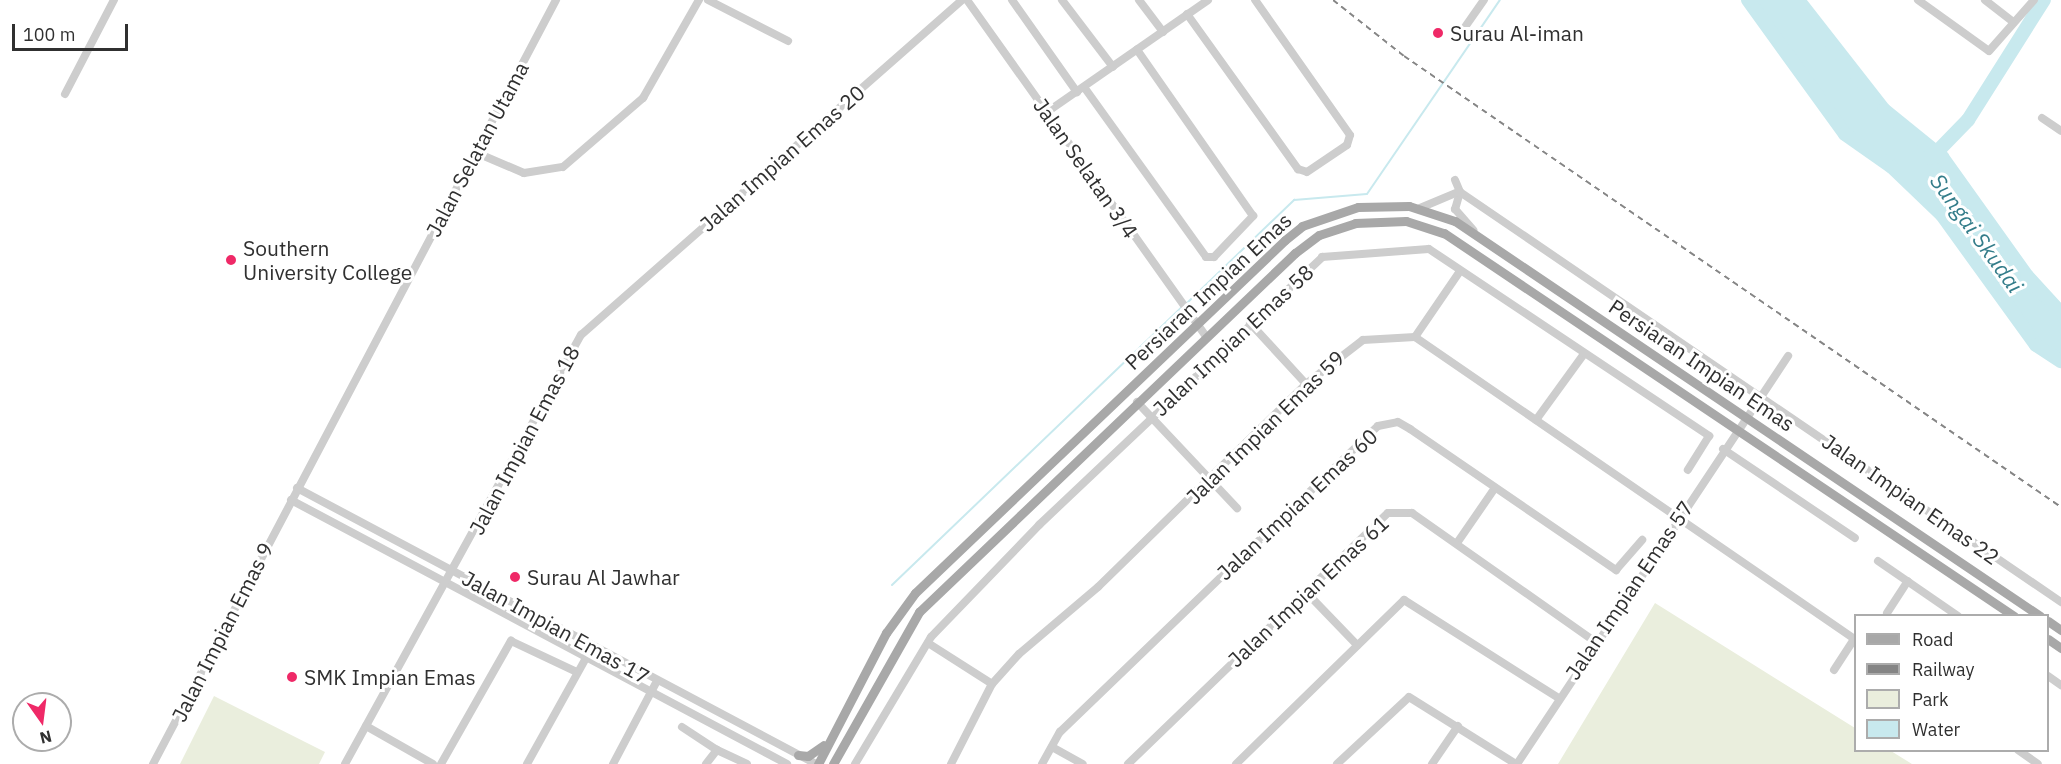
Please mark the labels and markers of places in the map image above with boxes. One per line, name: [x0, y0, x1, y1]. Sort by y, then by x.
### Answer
place label: Surau Al-iman: [1450, 20, 1584, 46]
marker: Surau Al-iman: [1431, 26, 1445, 40]
place label: Southern University College: [243, 235, 412, 285]
marker: Southern University College: [224, 253, 238, 267]
place label: Surau Al Jawhar: [527, 564, 680, 590]
marker: Surau Al Jawhar: [508, 570, 522, 584]
place label: SMK Impian Emas: [304, 664, 476, 690]
marker: SMK Impian Emas: [285, 670, 299, 684]

